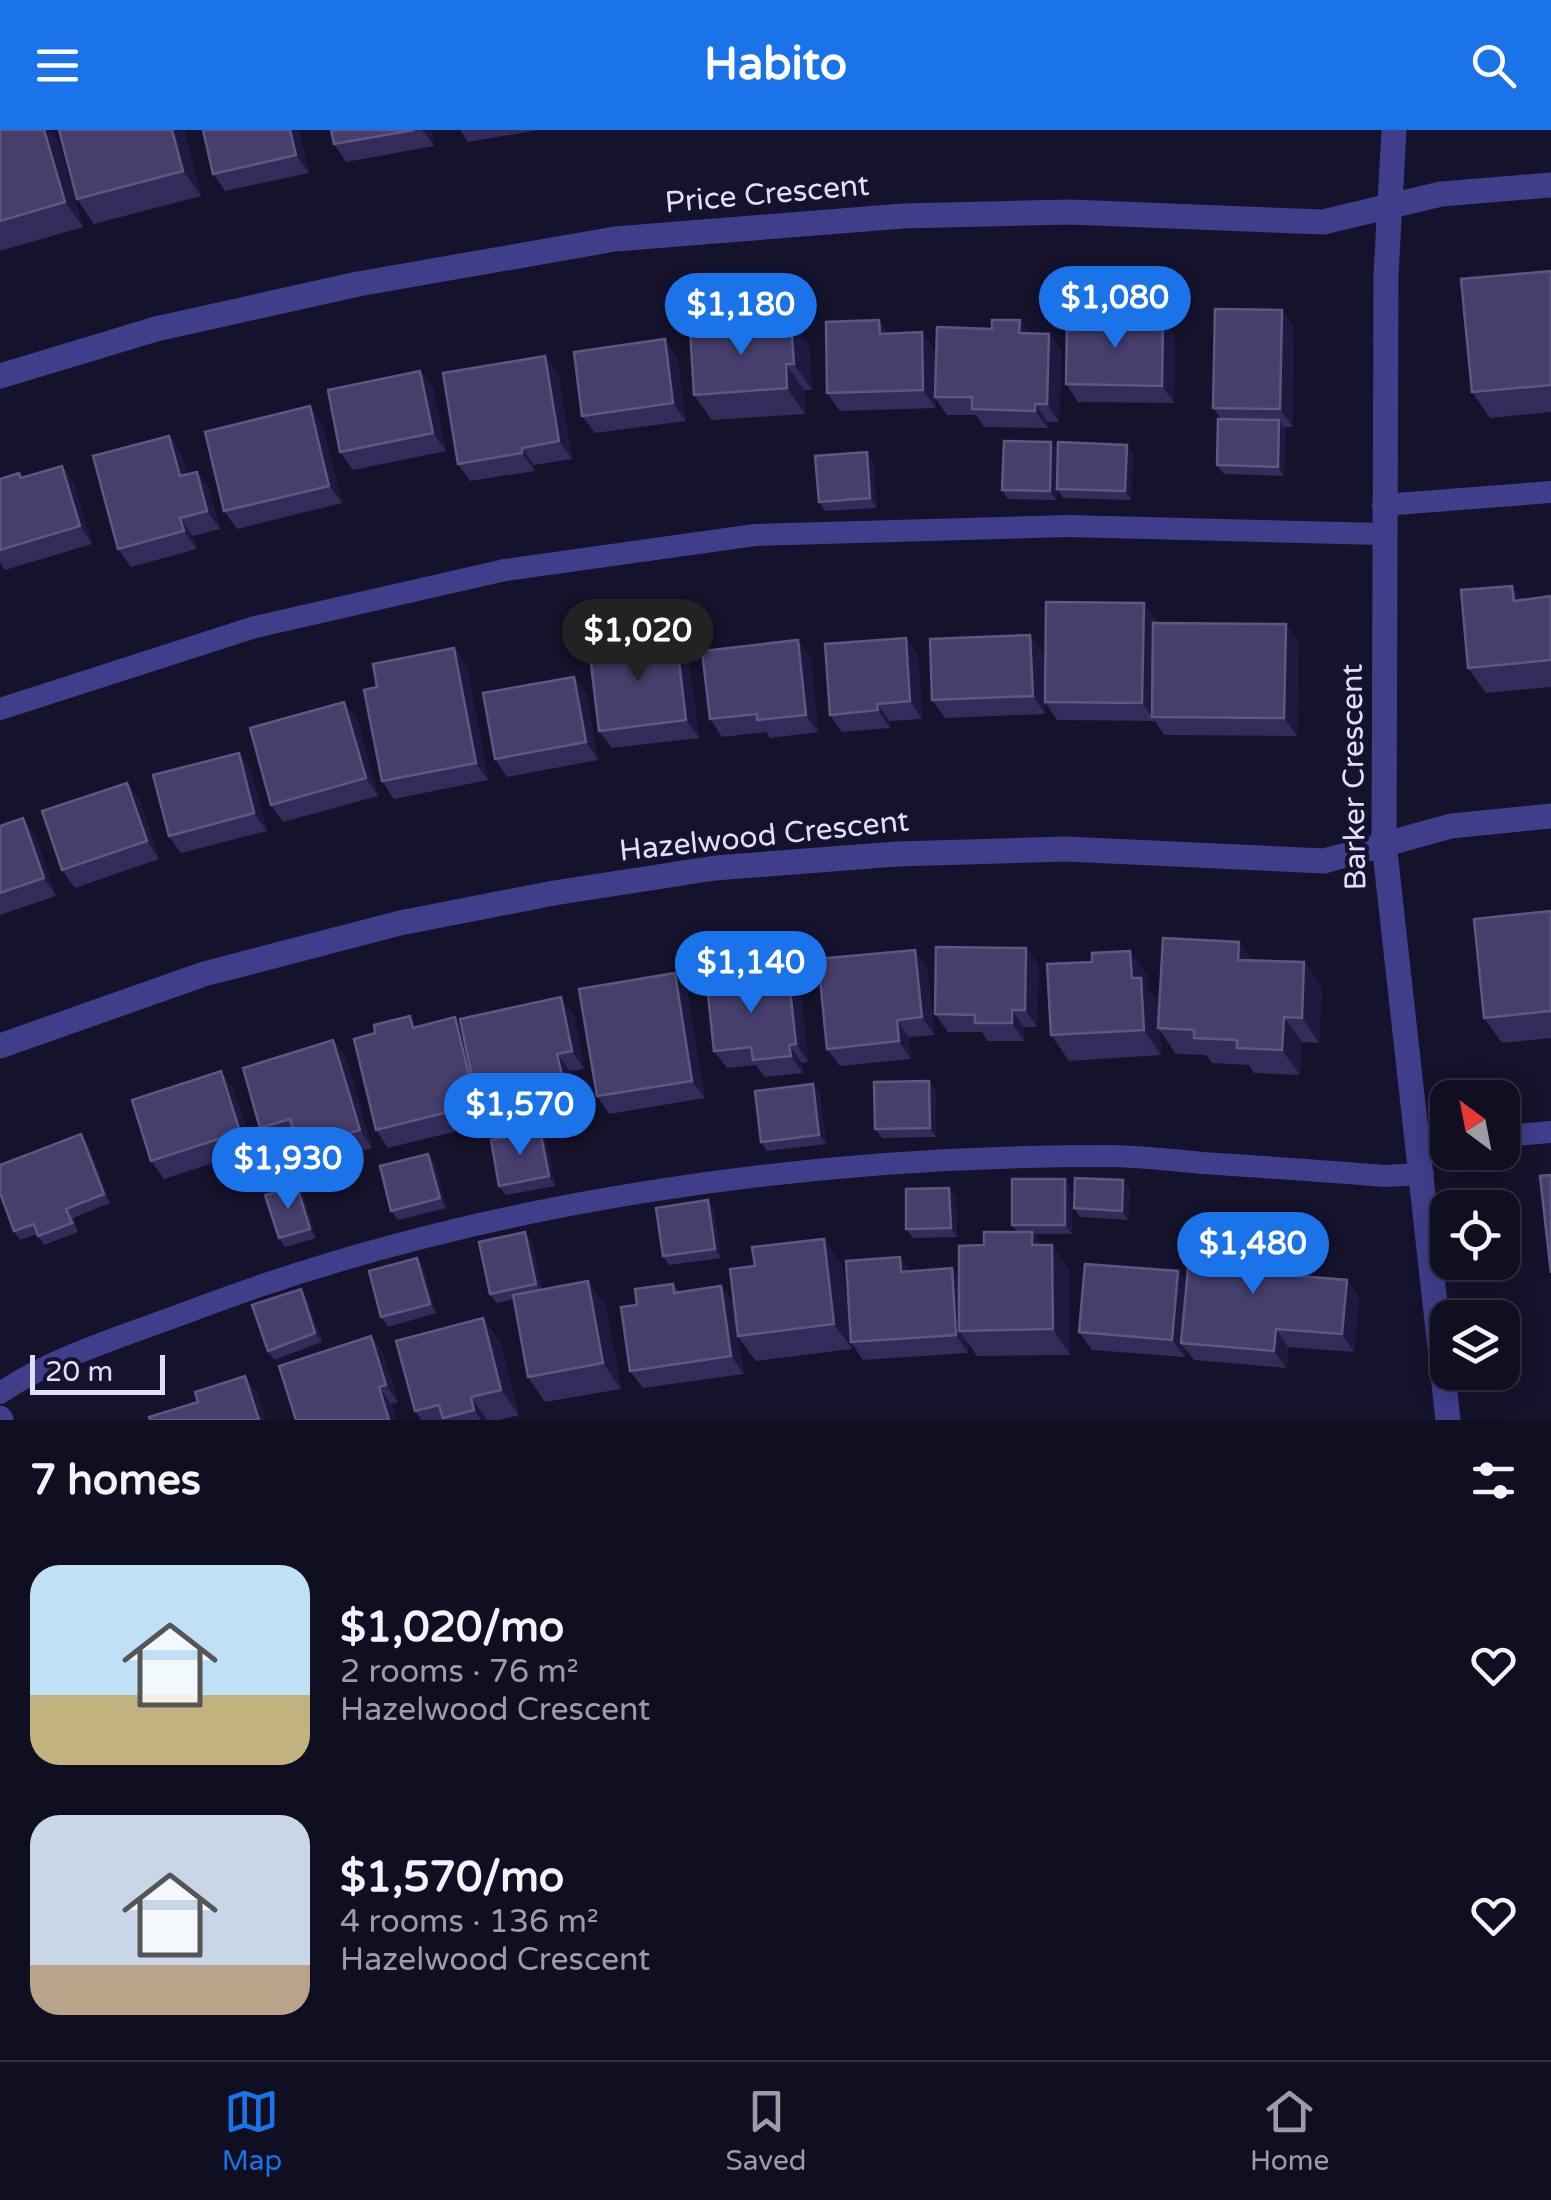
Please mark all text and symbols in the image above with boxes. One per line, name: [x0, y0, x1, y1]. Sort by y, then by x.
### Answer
icon: menu: [30, 38, 85, 93]
text: Habito: [704, 38, 847, 92]
icon: search: [1466, 38, 1521, 93]
street label: Price Crescent: [663, 167, 871, 221]
pin: $1,080: [1034, 266, 1196, 351]
pin: $1,180: [660, 273, 822, 358]
text: $1,080: [1061, 279, 1169, 317]
text: $1,180: [687, 286, 795, 324]
pin: $1,020: [557, 599, 719, 684]
text: $1,020: [584, 612, 692, 650]
street label: Barker Crescent: [1334, 663, 1374, 891]
street label: Hazelwood Crescent: [617, 802, 911, 870]
pin: $1,140: [670, 931, 832, 1016]
text: $1,140: [697, 944, 805, 982]
pin: $1,570: [439, 1073, 601, 1158]
north arrow: [1430, 1080, 1520, 1170]
map controls: [1430, 1080, 1520, 1390]
text: $1,570: [466, 1086, 574, 1124]
pin: $1,930: [207, 1127, 369, 1212]
text: $1,930: [234, 1140, 342, 1178]
button: locate: [1430, 1190, 1520, 1280]
pin: $1,480: [1172, 1212, 1334, 1297]
text: $1,480: [1199, 1225, 1307, 1263]
button: layers: [1430, 1300, 1520, 1390]
scale bar: [30, 1350, 165, 1394]
text: 20 m: [45, 1355, 113, 1389]
icon: filters: [1466, 1453, 1521, 1508]
text: 7 homes: [30, 1455, 201, 1506]
text: $1,020/mo: [340, 1602, 564, 1653]
icon: home: [110, 1605, 230, 1725]
icon: heart: [1466, 1638, 1521, 1693]
text: 2 rooms · 76 m²: [340, 1653, 579, 1691]
text: Hazelwood Crescent: [340, 1691, 650, 1729]
text: $1,570/mo: [340, 1852, 564, 1903]
icon: home: [110, 1855, 230, 1975]
icon: heart: [1466, 1888, 1521, 1943]
text: 4 rooms · 136 m²: [340, 1903, 599, 1941]
text: Hazelwood Crescent: [340, 1941, 650, 1979]
tab: Map: [222, 2084, 282, 2178]
tab: Saved: [726, 2084, 807, 2178]
tab: Home: [1250, 2084, 1329, 2178]

